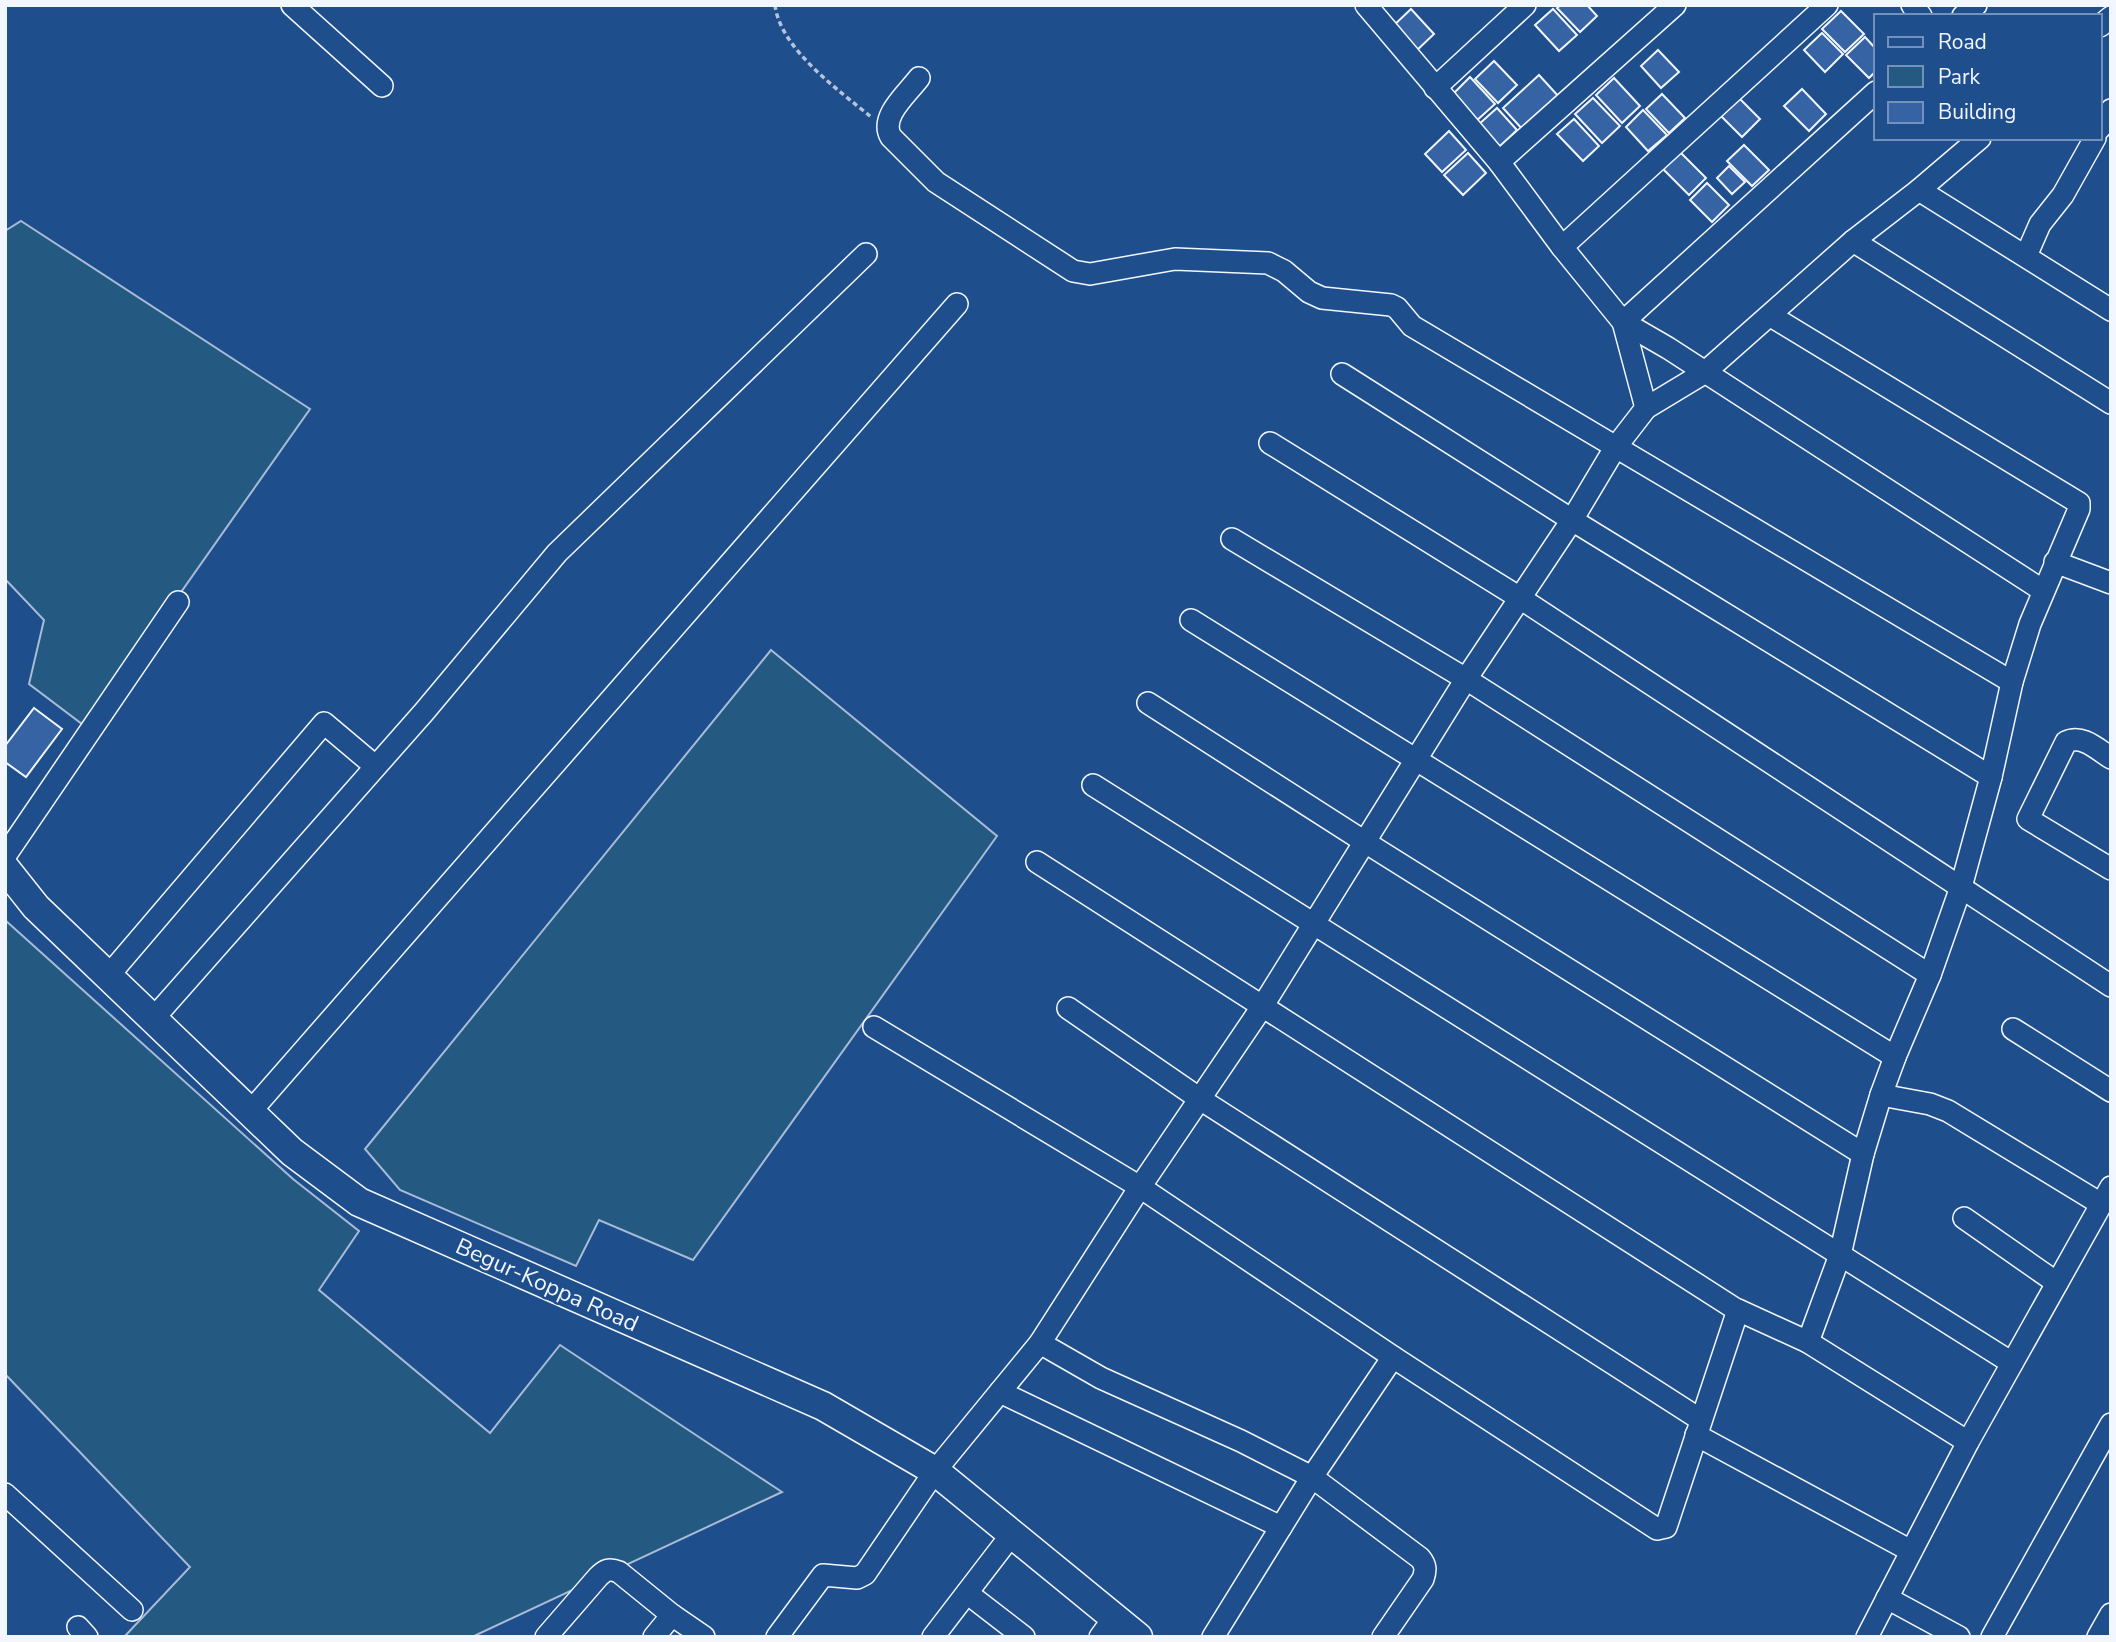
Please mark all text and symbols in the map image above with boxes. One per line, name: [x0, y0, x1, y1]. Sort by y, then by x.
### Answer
legend: [1874, 14, 2102, 140]
text: Road: [1938, 28, 1987, 56]
text: Park: [1938, 63, 1980, 91]
text: Building: [1938, 98, 2016, 126]
street label: Begur-Koppa Road: [451, 1231, 643, 1339]

